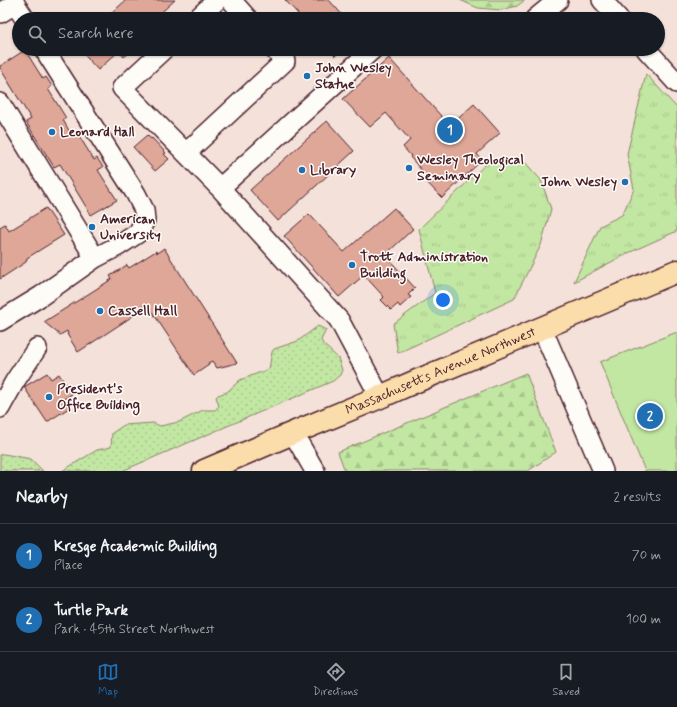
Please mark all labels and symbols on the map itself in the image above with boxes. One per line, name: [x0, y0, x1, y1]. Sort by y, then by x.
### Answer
place label: John Wesley Statue: [315, 59, 392, 93]
marker: John Wesley Statue: [302, 71, 312, 81]
pin: 1: [437, 115, 463, 145]
place label: Leonard Hall: [60, 123, 135, 141]
marker: Leonard Hall: [47, 127, 57, 137]
place label: Wesley Theological Seminary: [416, 151, 524, 185]
place label: Library: [310, 161, 356, 179]
marker: Wesley Theological Seminary: [404, 163, 414, 173]
marker: Library: [297, 165, 307, 175]
place label: John Wesley: [540, 173, 617, 191]
marker: John Wesley: [620, 177, 630, 187]
place label: American University: [100, 210, 161, 244]
marker: American University: [87, 222, 97, 232]
place label: Trott Administration Building: [360, 248, 488, 285]
marker: Trott Administration Building: [347, 260, 357, 270]
your location: [433, 290, 453, 310]
place label: Cassell Hall: [108, 302, 178, 320]
marker: Cassell Hall: [95, 306, 105, 316]
street label: Massachusetts Avenue Northwest: [343, 323, 539, 419]
place label: President's Office Building: [57, 380, 140, 416]
marker: President's Office Building: [44, 392, 54, 402]
pin: 2: [637, 401, 663, 431]

